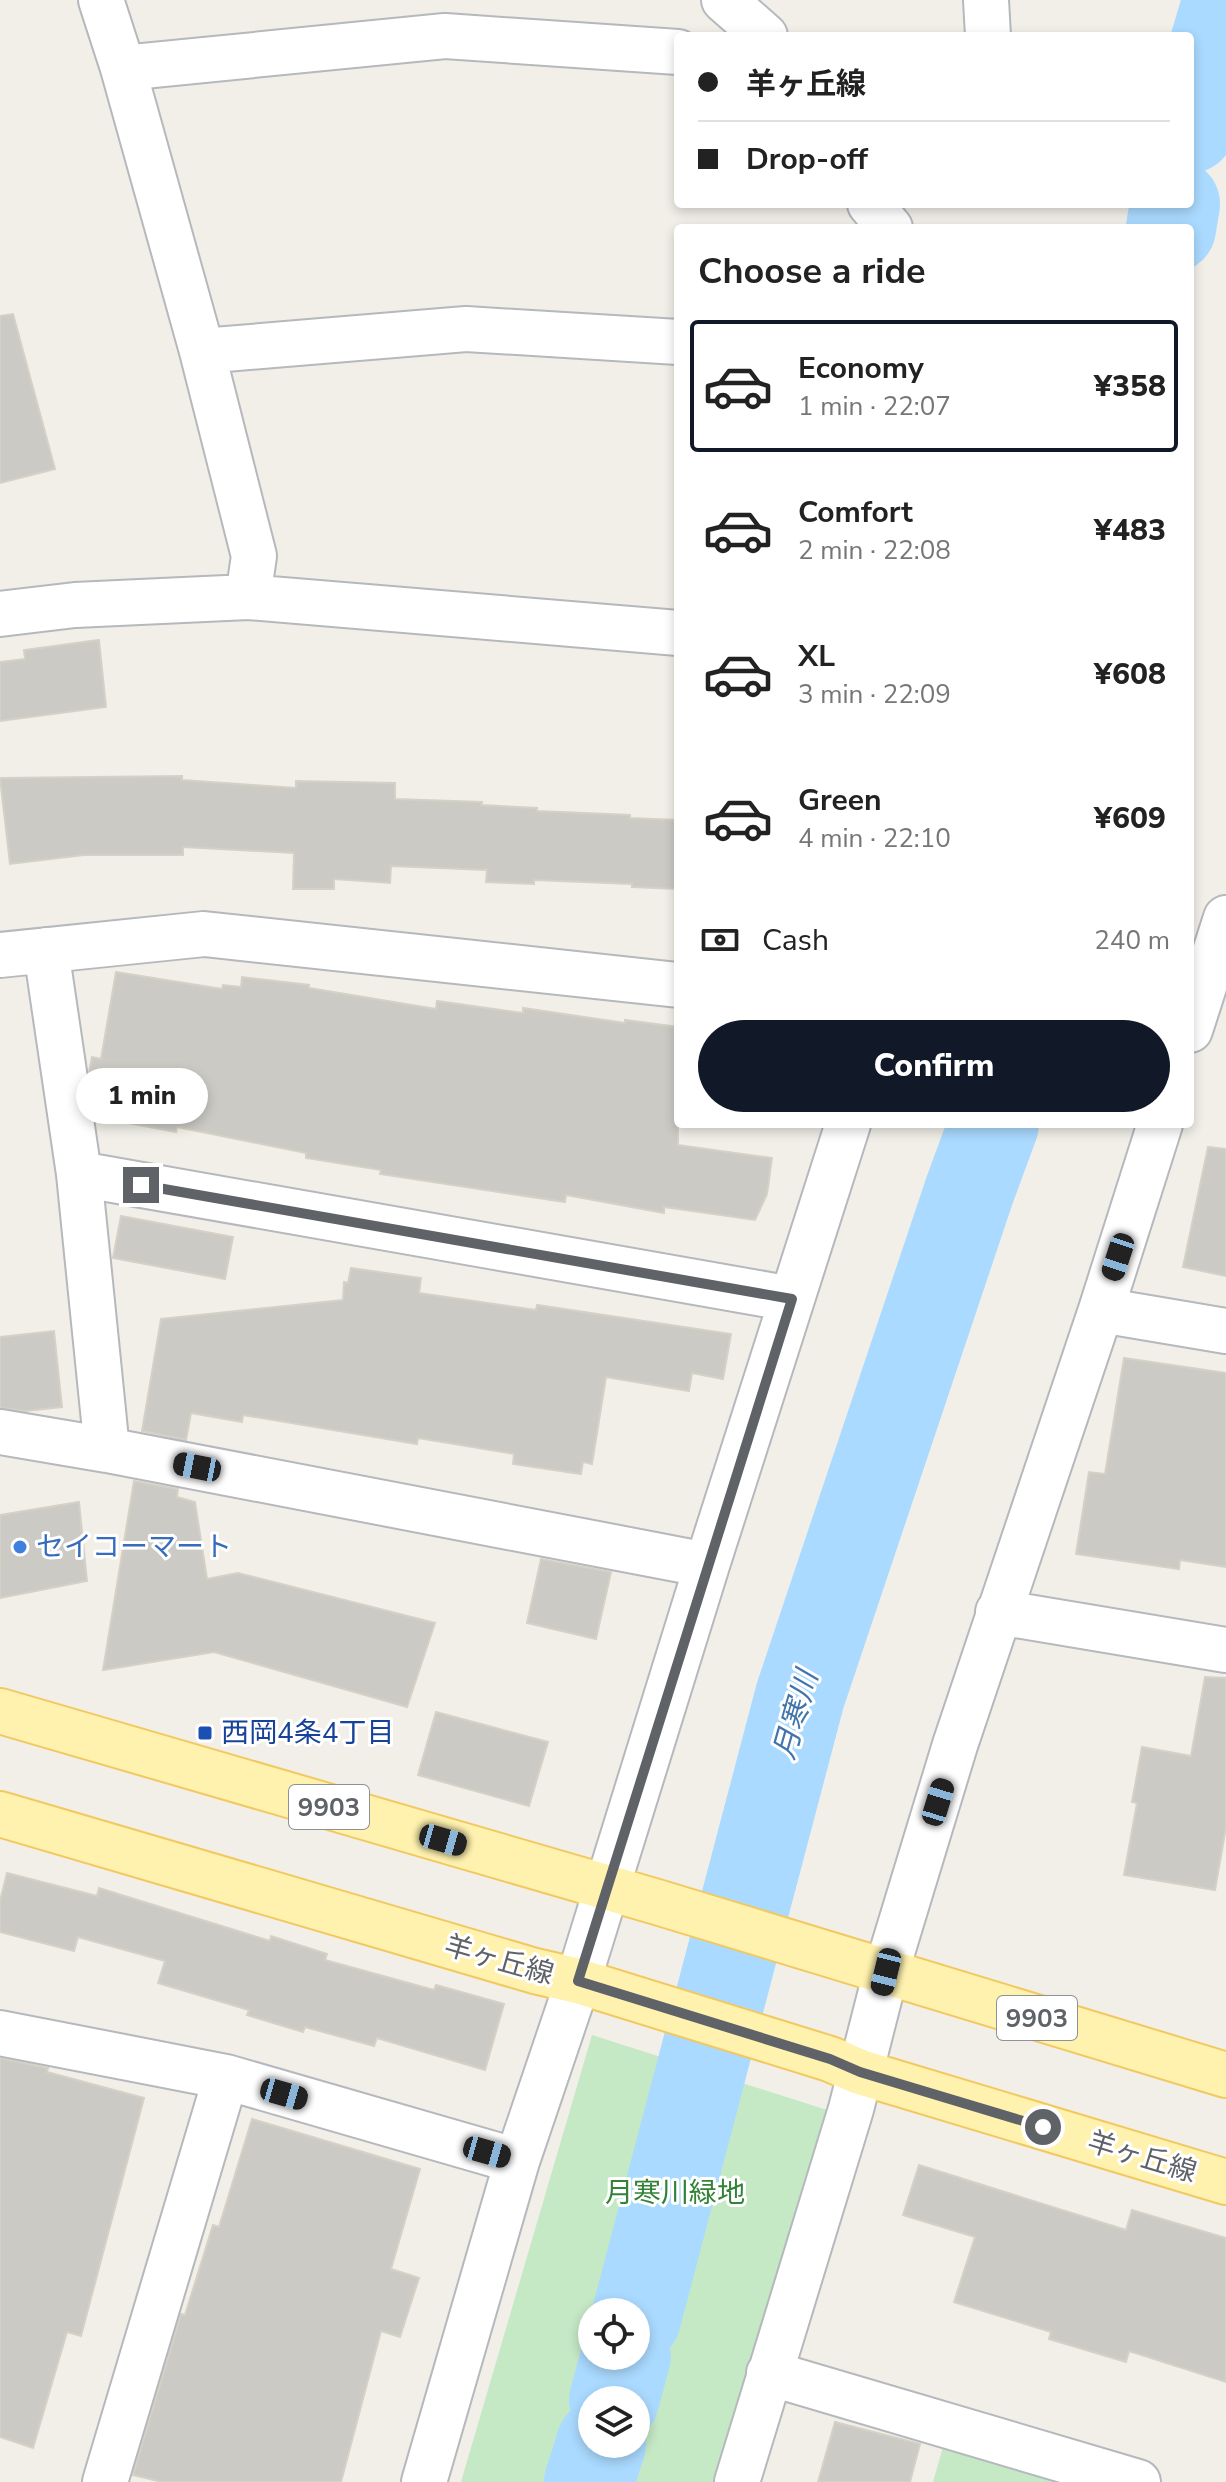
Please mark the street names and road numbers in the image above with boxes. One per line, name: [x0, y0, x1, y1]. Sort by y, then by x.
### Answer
road number: 9903: [289, 1785, 369, 1829]
street label: 羊ヶ丘線: [440, 1926, 558, 1994]
road number: 9903: [997, 1996, 1077, 2040]
street label: 羊ヶ丘線: [1083, 2122, 1201, 2192]

